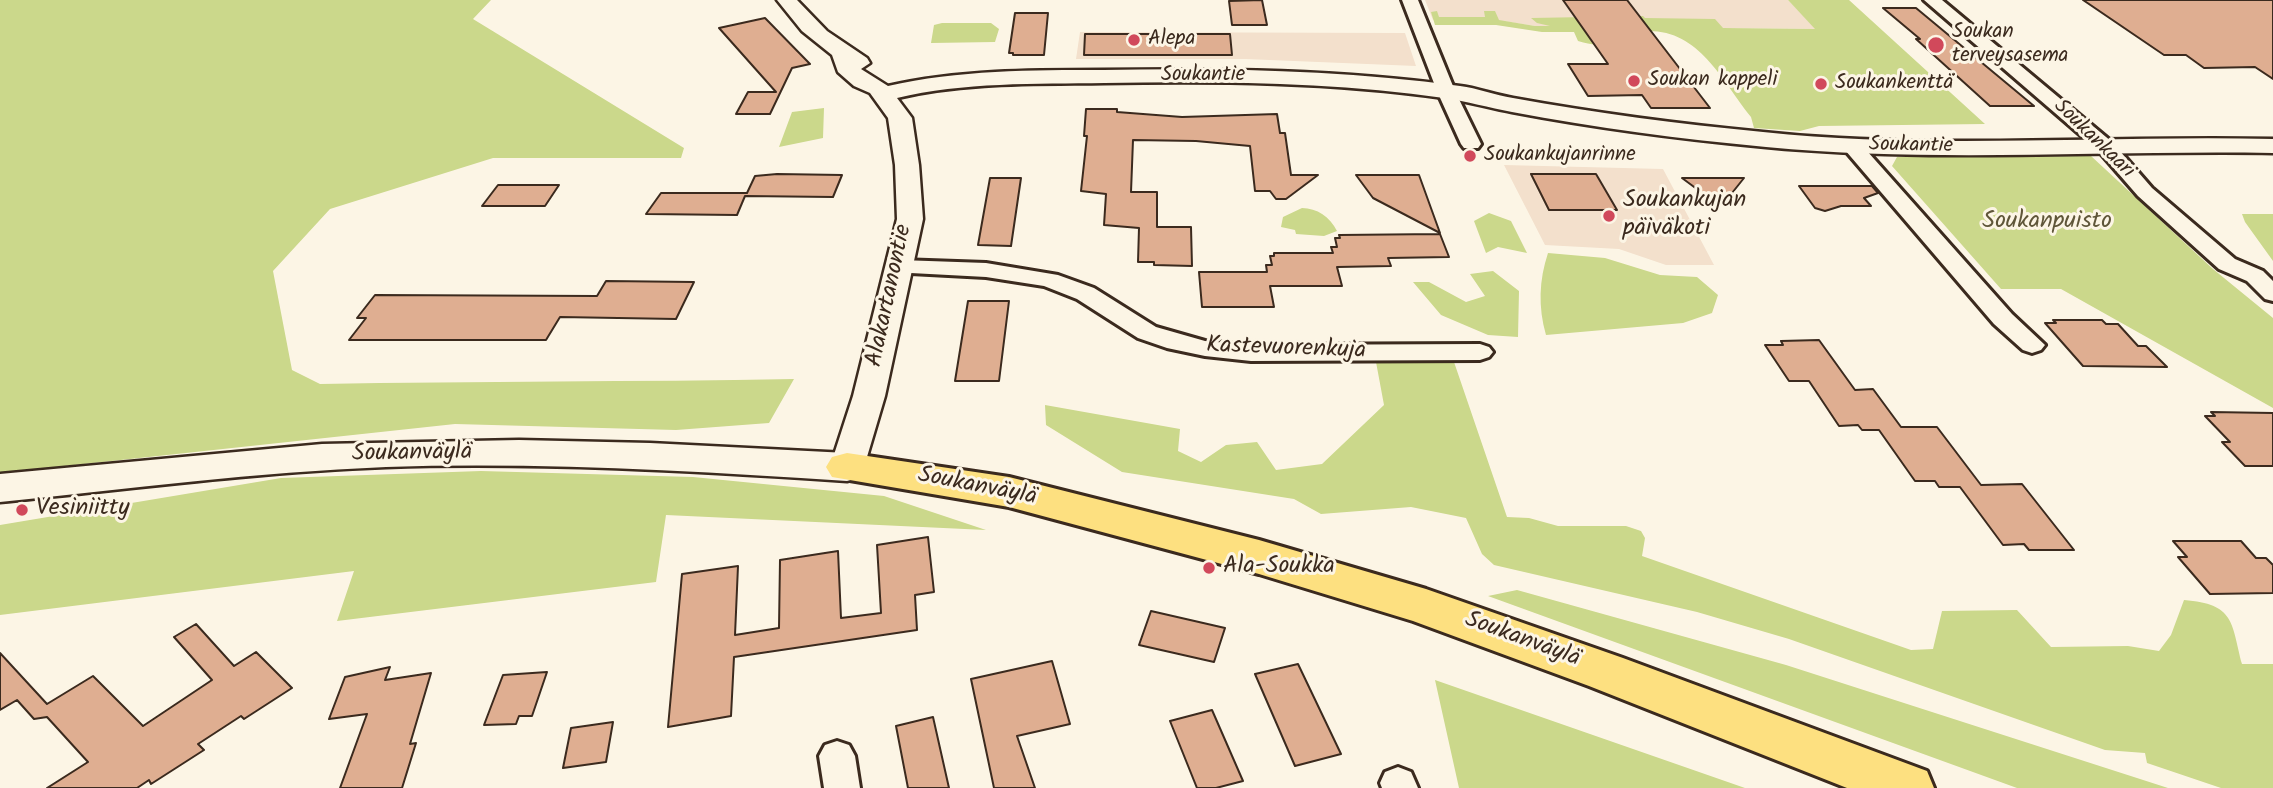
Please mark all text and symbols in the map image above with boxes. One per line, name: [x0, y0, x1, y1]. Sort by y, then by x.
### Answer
place label: Soukan terveysasema: [1952, 20, 2068, 70]
place label: Alepa: [1148, 27, 1195, 53]
marker: Alepa: [1126, 32, 1142, 48]
marker: Soukan terveysasema: [1926, 35, 1946, 55]
street label: Soukantie: [1161, 63, 1245, 89]
place label: Soukan kappeli: [1648, 68, 1777, 94]
place label: Soukankenttä: [1835, 71, 1953, 97]
marker: Soukan kappeli: [1626, 73, 1642, 89]
marker: Soukankenttä: [1813, 76, 1829, 92]
street label: Soukankaari: [2047, 95, 2139, 185]
street label: Soukantie: [1869, 134, 1953, 160]
place label: Soukankujanrinne: [1484, 143, 1636, 169]
marker: Soukankujanrinne: [1462, 148, 1478, 164]
place label: Soukankujan päiväkoti: [1623, 188, 1746, 244]
marker: Soukankujan päiväkoti: [1601, 208, 1617, 224]
park label: Soukanpuisto: [1982, 209, 2112, 237]
street label: Alakartanontie: [862, 222, 920, 370]
street label: Kastevuorenkuja: [1206, 333, 1366, 367]
street label: Soukanväylä: [352, 440, 472, 470]
street label: Soukanväylä: [915, 462, 1039, 514]
place label: Vesiniitty: [36, 496, 130, 524]
marker: Vesiniitty: [14, 502, 30, 518]
place label: Ala-Soukka: [1223, 554, 1335, 582]
marker: Ala-Soukka: [1201, 560, 1217, 576]
street label: Soukanväylä: [1461, 607, 1583, 675]

